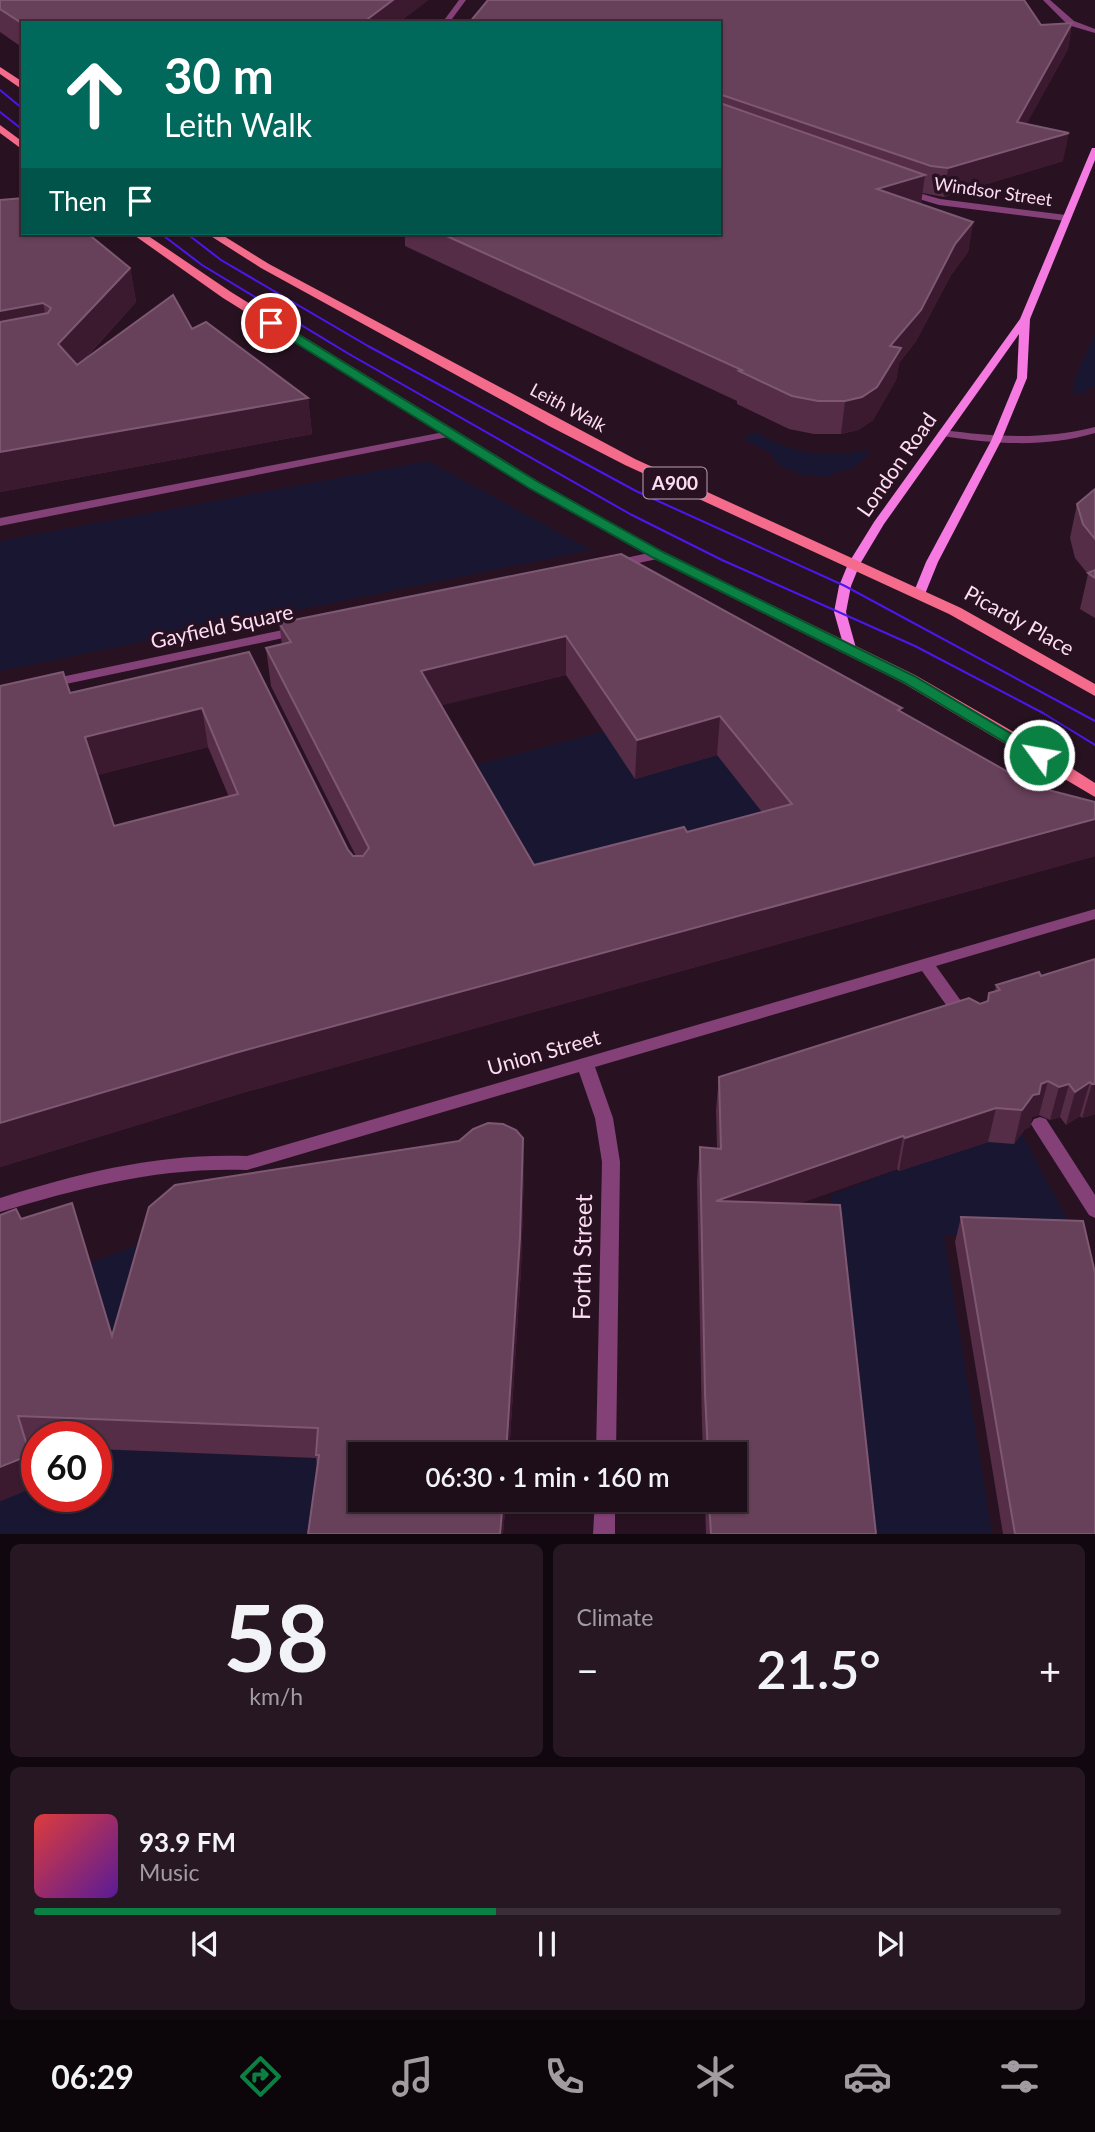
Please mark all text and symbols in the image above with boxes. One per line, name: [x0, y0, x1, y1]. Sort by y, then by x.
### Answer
text: 30 m: [164, 46, 274, 104]
icon: ahead: [49, 49, 140, 140]
text: Leith Walk: [164, 105, 312, 144]
street label: Windsor Street: [933, 172, 1054, 210]
icon: arrive: [121, 182, 159, 220]
text: Then: [49, 185, 107, 217]
pin: [241, 293, 301, 353]
icon: arrive: [252, 304, 290, 342]
street label: Leith Walk: [527, 378, 611, 437]
street label: London Road: [851, 407, 941, 521]
road number: A900: [644, 468, 706, 498]
street label: Picardy Place: [960, 579, 1079, 660]
street label: Gayfield Square: [148, 598, 295, 653]
position arrow: [1002, 718, 1076, 792]
street label: Union Street: [484, 1023, 603, 1080]
street label: Forth Street: [566, 1193, 597, 1320]
speed limit sign: 60: [21, 1421, 112, 1512]
text: 06:30 · 1 min · 160 m: [425, 1461, 670, 1493]
text: 58: [223, 1582, 329, 1691]
text: Climate: [577, 1603, 653, 1631]
text: 21.5°: [757, 1638, 881, 1700]
text: −: [577, 1647, 599, 1693]
text: +: [1039, 1647, 1061, 1693]
text: km/h: [249, 1682, 303, 1710]
text: 93.9 FM: [139, 1826, 236, 1858]
text: Music: [139, 1858, 199, 1886]
icon: previous: [186, 1925, 224, 1963]
icon: pause: [528, 1925, 566, 1963]
icon: next: [871, 1925, 909, 1963]
icon: directions: [236, 2052, 285, 2101]
icon: music: [388, 2052, 437, 2101]
icon: phone: [540, 2052, 589, 2101]
icon: climate: [691, 2052, 740, 2101]
icon: car: [843, 2052, 892, 2101]
icon: filters: [995, 2052, 1044, 2101]
text: 06:29: [51, 2057, 134, 2096]

